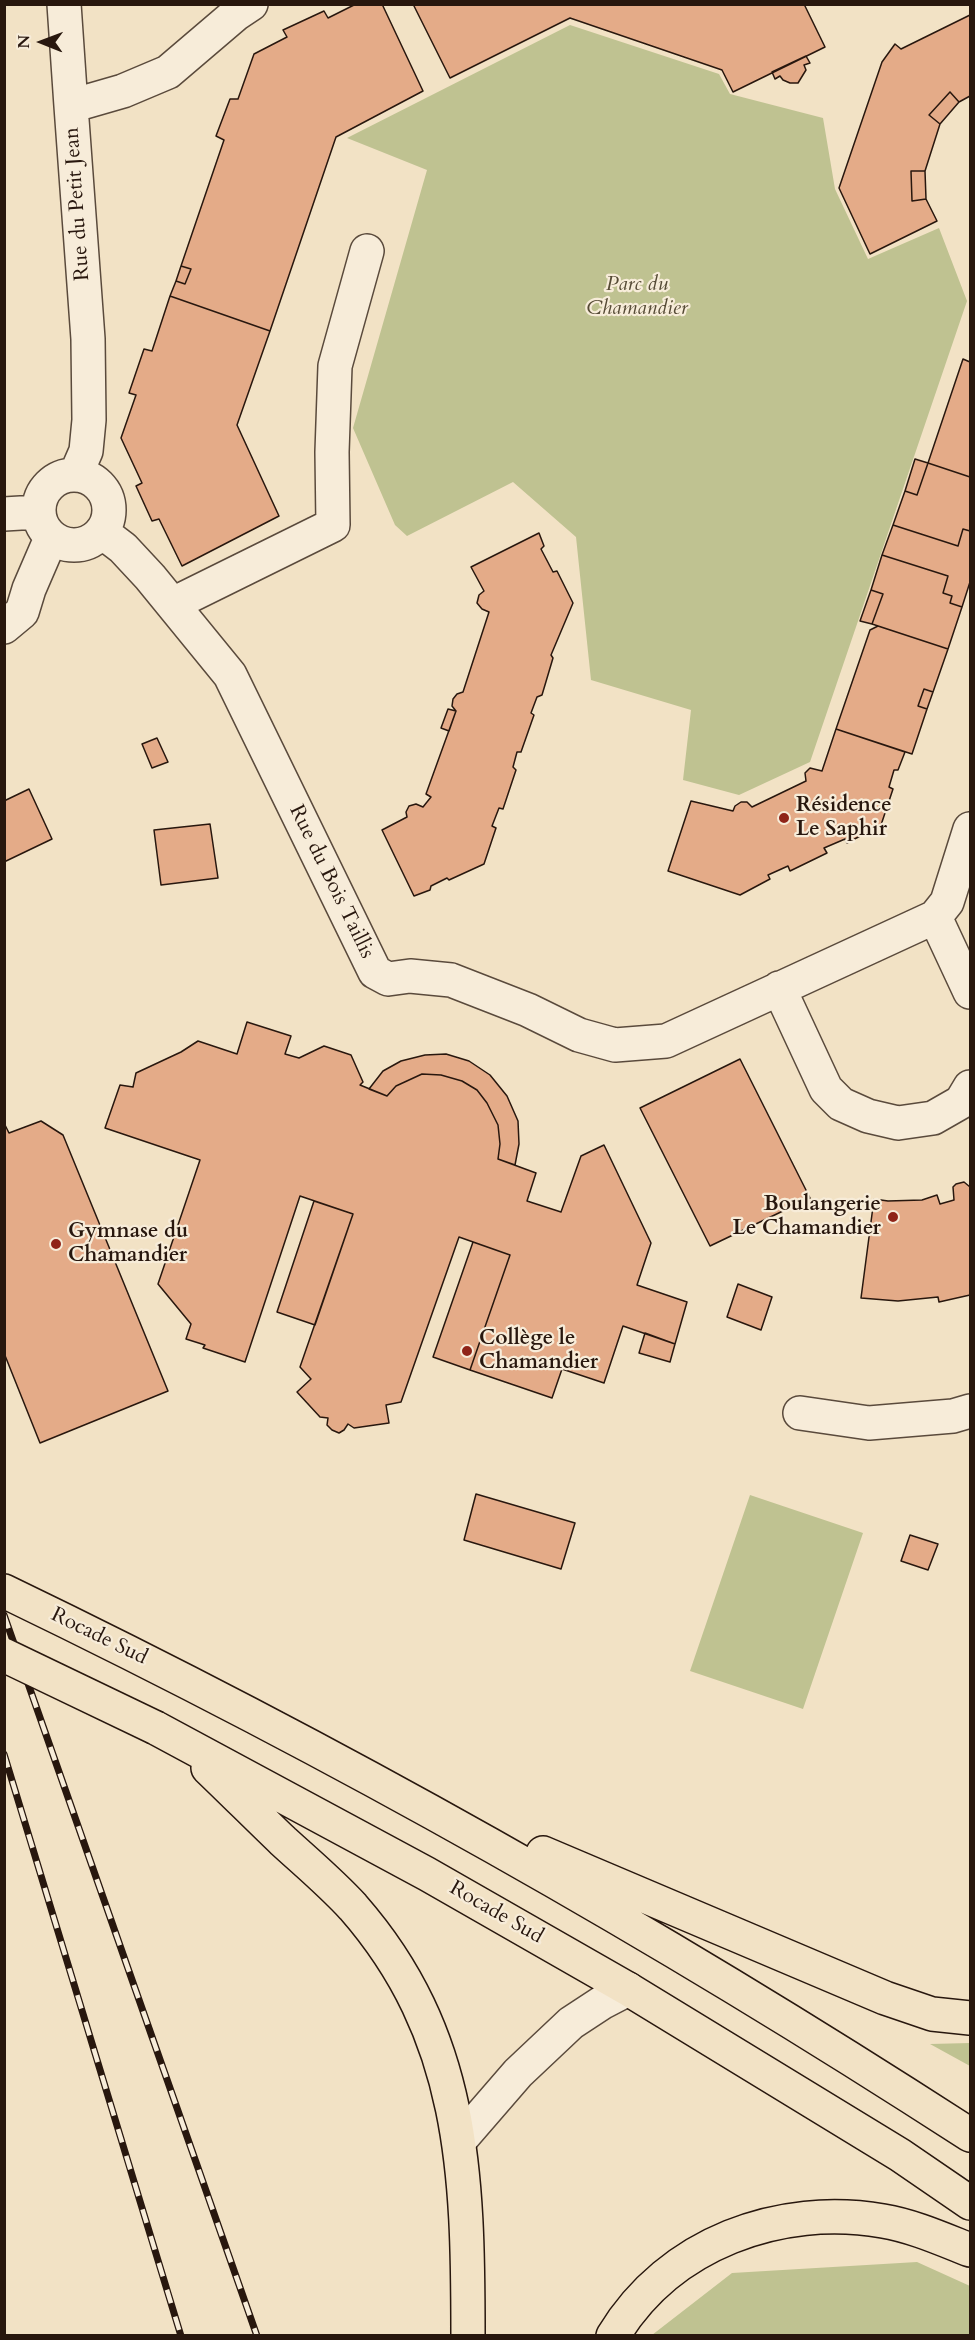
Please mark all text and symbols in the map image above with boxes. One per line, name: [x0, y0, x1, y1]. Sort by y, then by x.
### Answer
north arrow: [12, 12, 72, 72]
text: N: [13, 35, 35, 49]
street label: Rue du Petit Jean: [60, 126, 96, 282]
park label: Parc du Chamandier: [586, 272, 688, 322]
place label: Résidence Le Saphir: [796, 793, 892, 843]
street label: Rue du Bois Taillis: [283, 801, 379, 963]
marker: Résidence Le Saphir: [777, 811, 791, 825]
place label: Boulangerie Le Chamandier: [733, 1192, 881, 1242]
marker: Boulangerie Le Chamandier: [886, 1210, 900, 1224]
place label: Gymnase du Chamandier: [68, 1219, 188, 1269]
marker: Gymnase du Chamandier: [49, 1237, 63, 1251]
place label: Collège le Chamandier: [479, 1326, 598, 1376]
marker: Collège le Chamandier: [460, 1344, 474, 1358]
street label: Rocade Sud: [47, 1603, 151, 1671]
street label: Rocade Sud: [445, 1876, 547, 1950]

